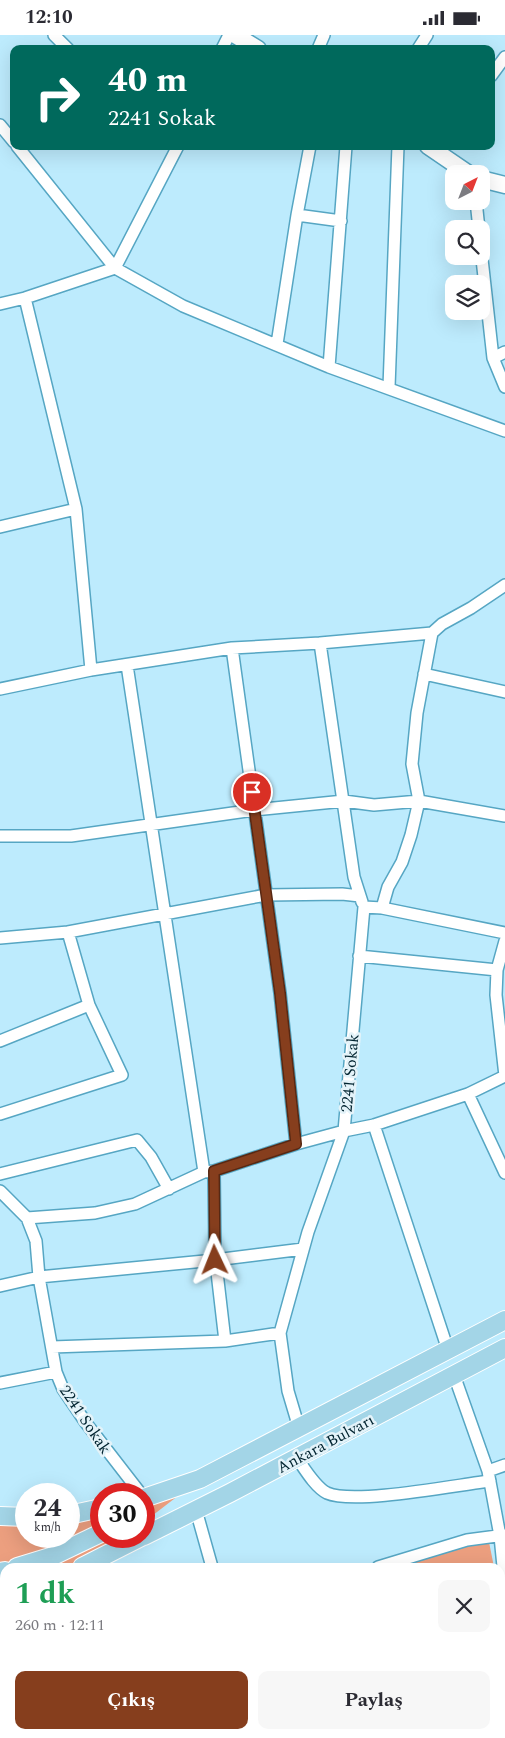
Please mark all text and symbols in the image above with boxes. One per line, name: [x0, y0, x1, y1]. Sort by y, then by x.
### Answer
text: 12:10: [25, 3, 73, 32]
text: 40 m: [108, 54, 188, 107]
icon: right: [25, 65, 90, 130]
text: 2241 Sokak: [108, 102, 216, 135]
north arrow: [445, 165, 490, 210]
map controls: [445, 165, 490, 320]
button: search: [445, 220, 490, 265]
button: layers: [445, 275, 490, 320]
pin: [231, 771, 273, 813]
icon: arrive: [238, 778, 266, 806]
street label: 2241 Sokak: [335, 1033, 365, 1113]
position arrow: [188, 1233, 240, 1285]
street label: 2241 Sokak: [53, 1380, 117, 1459]
street label: Ankara Bulvarı: [272, 1408, 378, 1480]
speed limit sign: 30: [90, 1483, 155, 1548]
text: 24: [33, 1490, 62, 1528]
text: km/h: [34, 1518, 61, 1537]
text: 1 dk: [15, 1571, 75, 1617]
button: close: [438, 1580, 490, 1632]
text: 260 m · 12:11: [15, 1613, 105, 1637]
button: Çıkış: [15, 1671, 248, 1729]
button: Paylaş: [258, 1671, 490, 1729]

